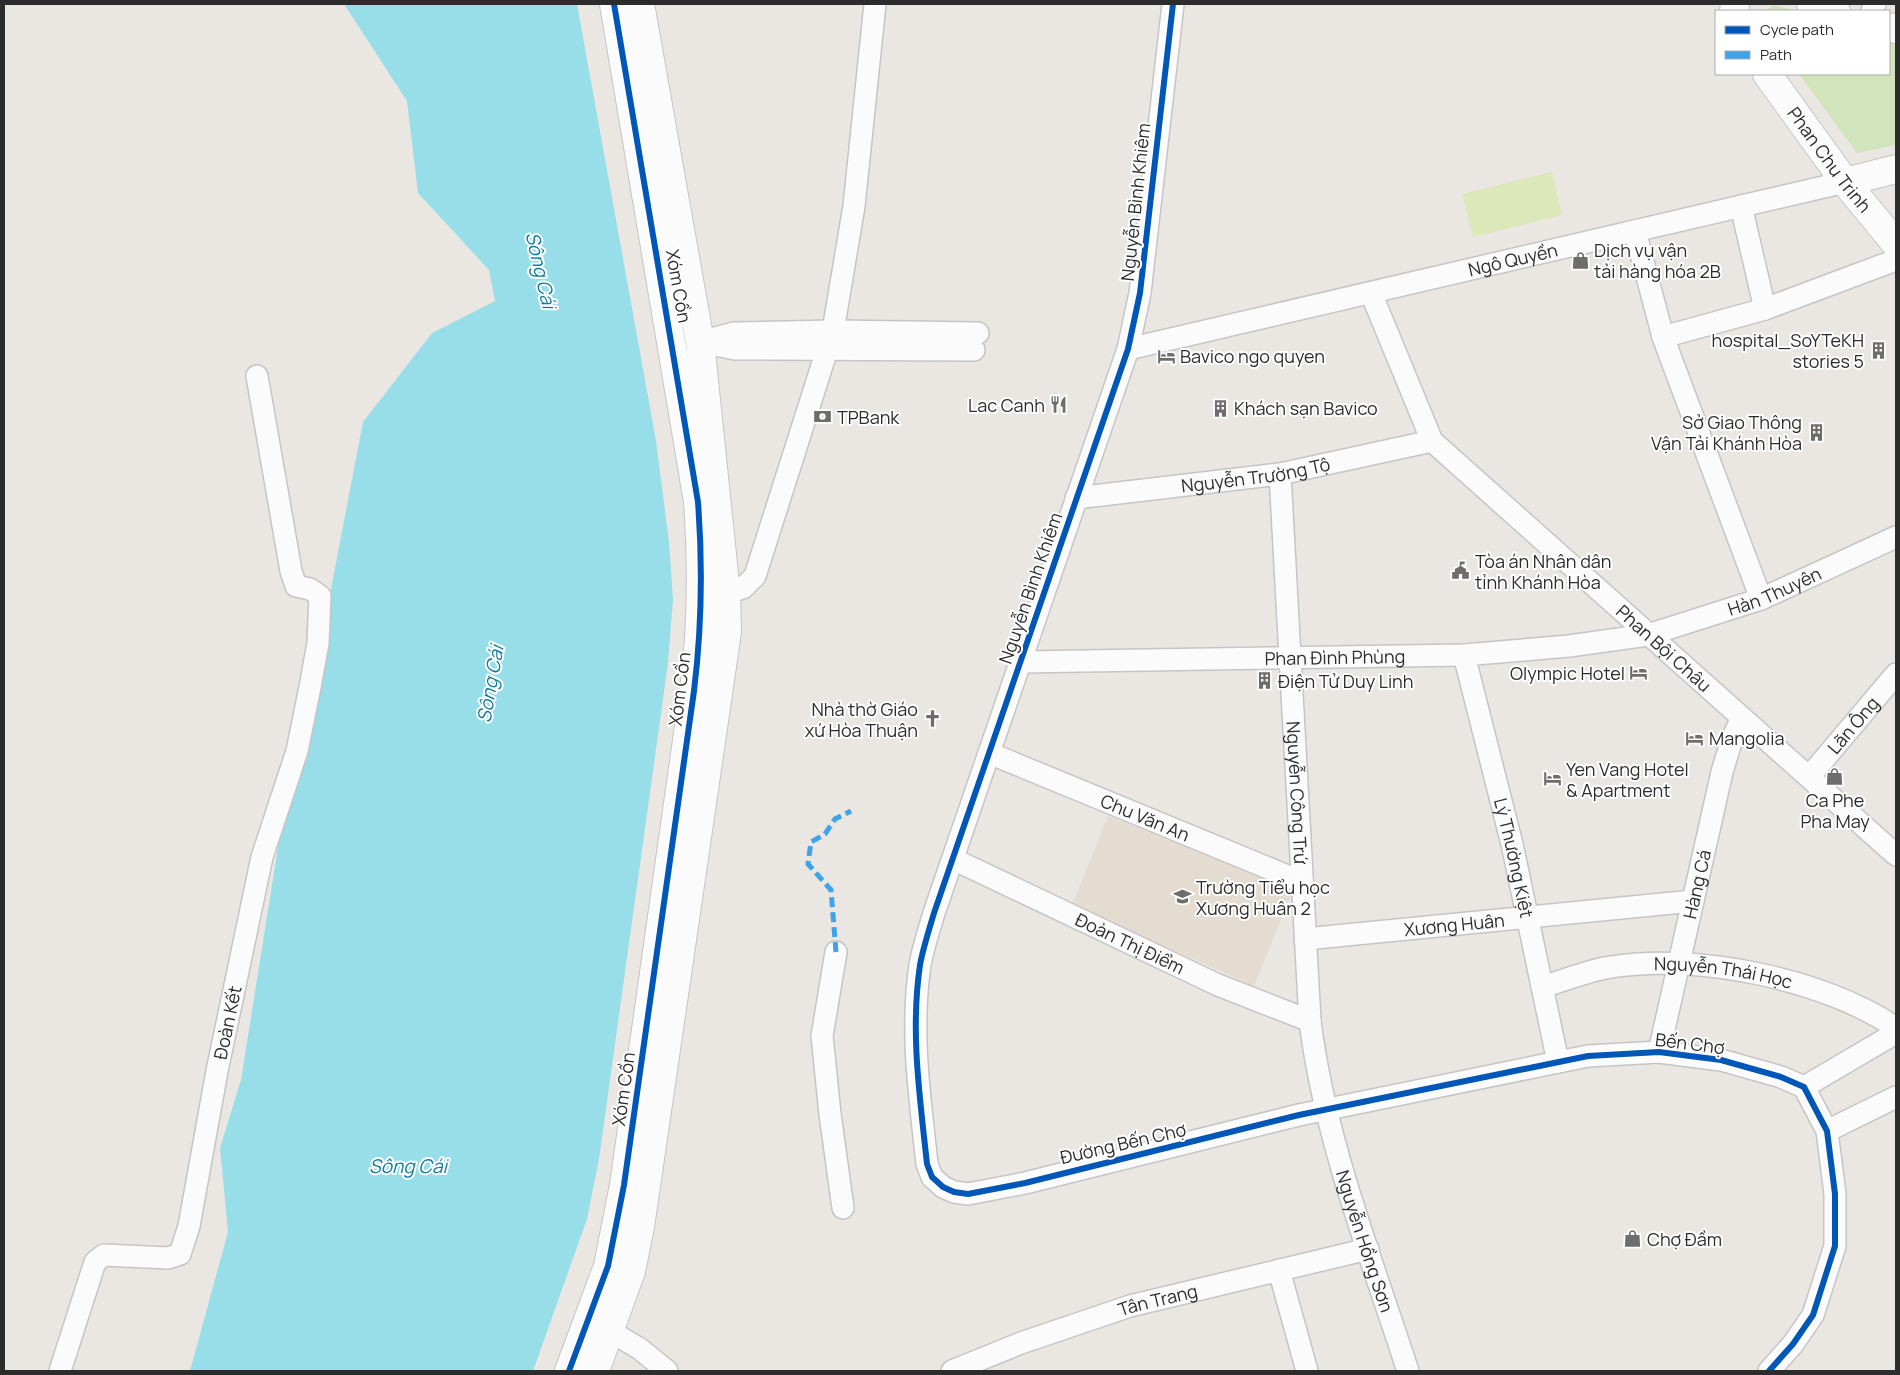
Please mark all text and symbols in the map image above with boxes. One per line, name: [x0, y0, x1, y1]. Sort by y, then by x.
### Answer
legend: [1715, 10, 1890, 75]
text: Cycle path: [1760, 19, 1834, 40]
text: Path: [1760, 44, 1792, 65]
street label: Phan Chu Trinh: [1783, 102, 1877, 217]
street label: Nguyễn Bình Khiêm: [1115, 122, 1155, 282]
water label: Sông Cái: [520, 229, 563, 313]
street label: Ngô Quyền: [1466, 237, 1560, 281]
place label: Dịch vụ vận tải hàng hóa 2B: [1594, 238, 1721, 283]
street label: Xóm Cồn: [661, 247, 697, 325]
shop icon: Dịch vụ vận tải hàng hóa 2B: [1570, 250, 1590, 270]
place label: hospital_SoYTeKH stories 5: [1711, 328, 1864, 373]
building icon: hospital_SoYTeKH stories 5: [1868, 340, 1888, 360]
place label: Bavico ngo quyen: [1180, 344, 1325, 368]
hotel icon: Bavico ngo quyen: [1156, 346, 1176, 366]
place label: Lac Canh: [968, 393, 1045, 417]
restaurant icon: Lac Canh: [1049, 395, 1069, 415]
place label: Khách sạn Bavico: [1234, 396, 1378, 420]
building icon: Khách sạn Bavico: [1210, 398, 1230, 418]
place label: TPBank: [837, 405, 900, 429]
bank icon: TPBank: [813, 407, 833, 427]
place label: Sở Giao Thông Vận Tải Khánh Hòa: [1651, 410, 1802, 455]
building icon: Sở Giao Thông Vận Tải Khánh Hòa: [1806, 422, 1826, 442]
street label: Nguyễn Trường Tộ: [1180, 452, 1332, 498]
street label: Nguyễn Bình Khiêm: [993, 509, 1067, 667]
place label: Tòa án Nhân dân tỉnh Khánh Hòa: [1475, 549, 1612, 594]
public building icon: Tòa án Nhân dân tỉnh Khánh Hòa: [1451, 561, 1471, 581]
street label: Hàn Thuyên: [1725, 561, 1825, 621]
street label: Phan Bội Châu: [1611, 599, 1717, 697]
water label: Sông Cái: [470, 641, 510, 725]
street label: Phan Đình Phùng: [1264, 644, 1406, 670]
street label: Xóm Cồn: [663, 651, 695, 727]
place label: Olympic Hotel: [1510, 661, 1625, 685]
hotel icon: Olympic Hotel: [1629, 663, 1649, 683]
place label: Điện Tử Duy Linh: [1278, 669, 1414, 693]
building icon: Điện Tử Duy Linh: [1254, 671, 1274, 691]
street label: Lãn Ông: [1822, 691, 1884, 759]
place label: Nhà thờ Giáo xứ Hòa Thuận: [805, 697, 918, 742]
church icon: Nhà thờ Giáo xứ Hòa Thuận: [922, 709, 942, 729]
street label: Nguyễn Công Trứ: [1282, 720, 1313, 866]
place label: Mangolia: [1709, 726, 1785, 750]
hotel icon: Mangolia: [1685, 728, 1705, 748]
place label: Yen Vang Hotel & Apartment: [1566, 757, 1689, 802]
shop icon: Ca Phe Pha May: [1825, 767, 1845, 787]
hotel icon: Yen Vang Hotel & Apartment: [1542, 769, 1562, 789]
street label: Chu Văn An: [1097, 788, 1193, 846]
place label: Ca Phe Pha May: [1800, 788, 1870, 833]
street label: Lý Thường Kiệt: [1489, 795, 1539, 920]
street label: Hàng Cá: [1677, 847, 1716, 921]
place label: Trường Tiểu học Xương Huân 2: [1196, 875, 1330, 920]
school or university icon: Trường Tiểu học Xương Huân 2: [1172, 887, 1192, 907]
street label: Đoàn Thị Điểm: [1072, 907, 1188, 979]
street label: Xương Huân: [1403, 908, 1506, 941]
street label: Nguyễn Thái Học: [1654, 951, 1795, 994]
street label: Đoàn Kết: [208, 984, 247, 1062]
street label: Bến Chợ: [1654, 1027, 1726, 1059]
street label: Xóm Cồn: [606, 1051, 640, 1127]
street label: Đường Bến Chợ: [1058, 1117, 1188, 1169]
water label: Sông Cái: [369, 1153, 449, 1179]
street label: Nguyễn Hồng Sơn: [1331, 1167, 1399, 1315]
place label: Chợ Đầm: [1647, 1227, 1722, 1251]
shop icon: Chợ Đầm: [1623, 1229, 1643, 1249]
street label: Tân Trang: [1115, 1278, 1200, 1321]

